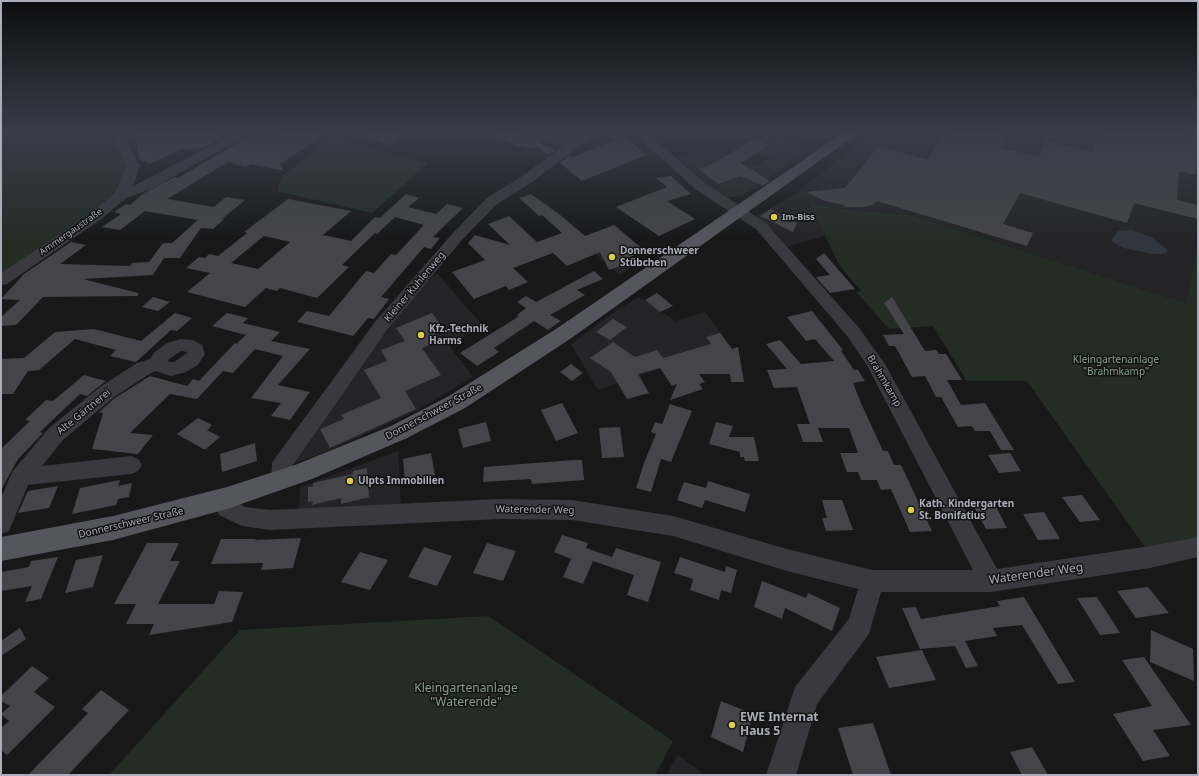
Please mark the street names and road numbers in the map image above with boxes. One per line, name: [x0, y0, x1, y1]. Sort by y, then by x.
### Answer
street label: Ammergaustraße: [37, 206, 105, 258]
street label: Kleiner Kuhlenweg: [382, 249, 448, 325]
street label: Brahmkamp: [864, 353, 904, 409]
street label: Donnerschweer Straße: [384, 381, 484, 443]
street label: Alte Gärtnerei: [55, 387, 113, 437]
street label: Waterender Weg: [495, 503, 575, 517]
street label: Donnerschweer Straße: [77, 505, 185, 541]
street label: Waterender Weg: [988, 560, 1084, 588]

